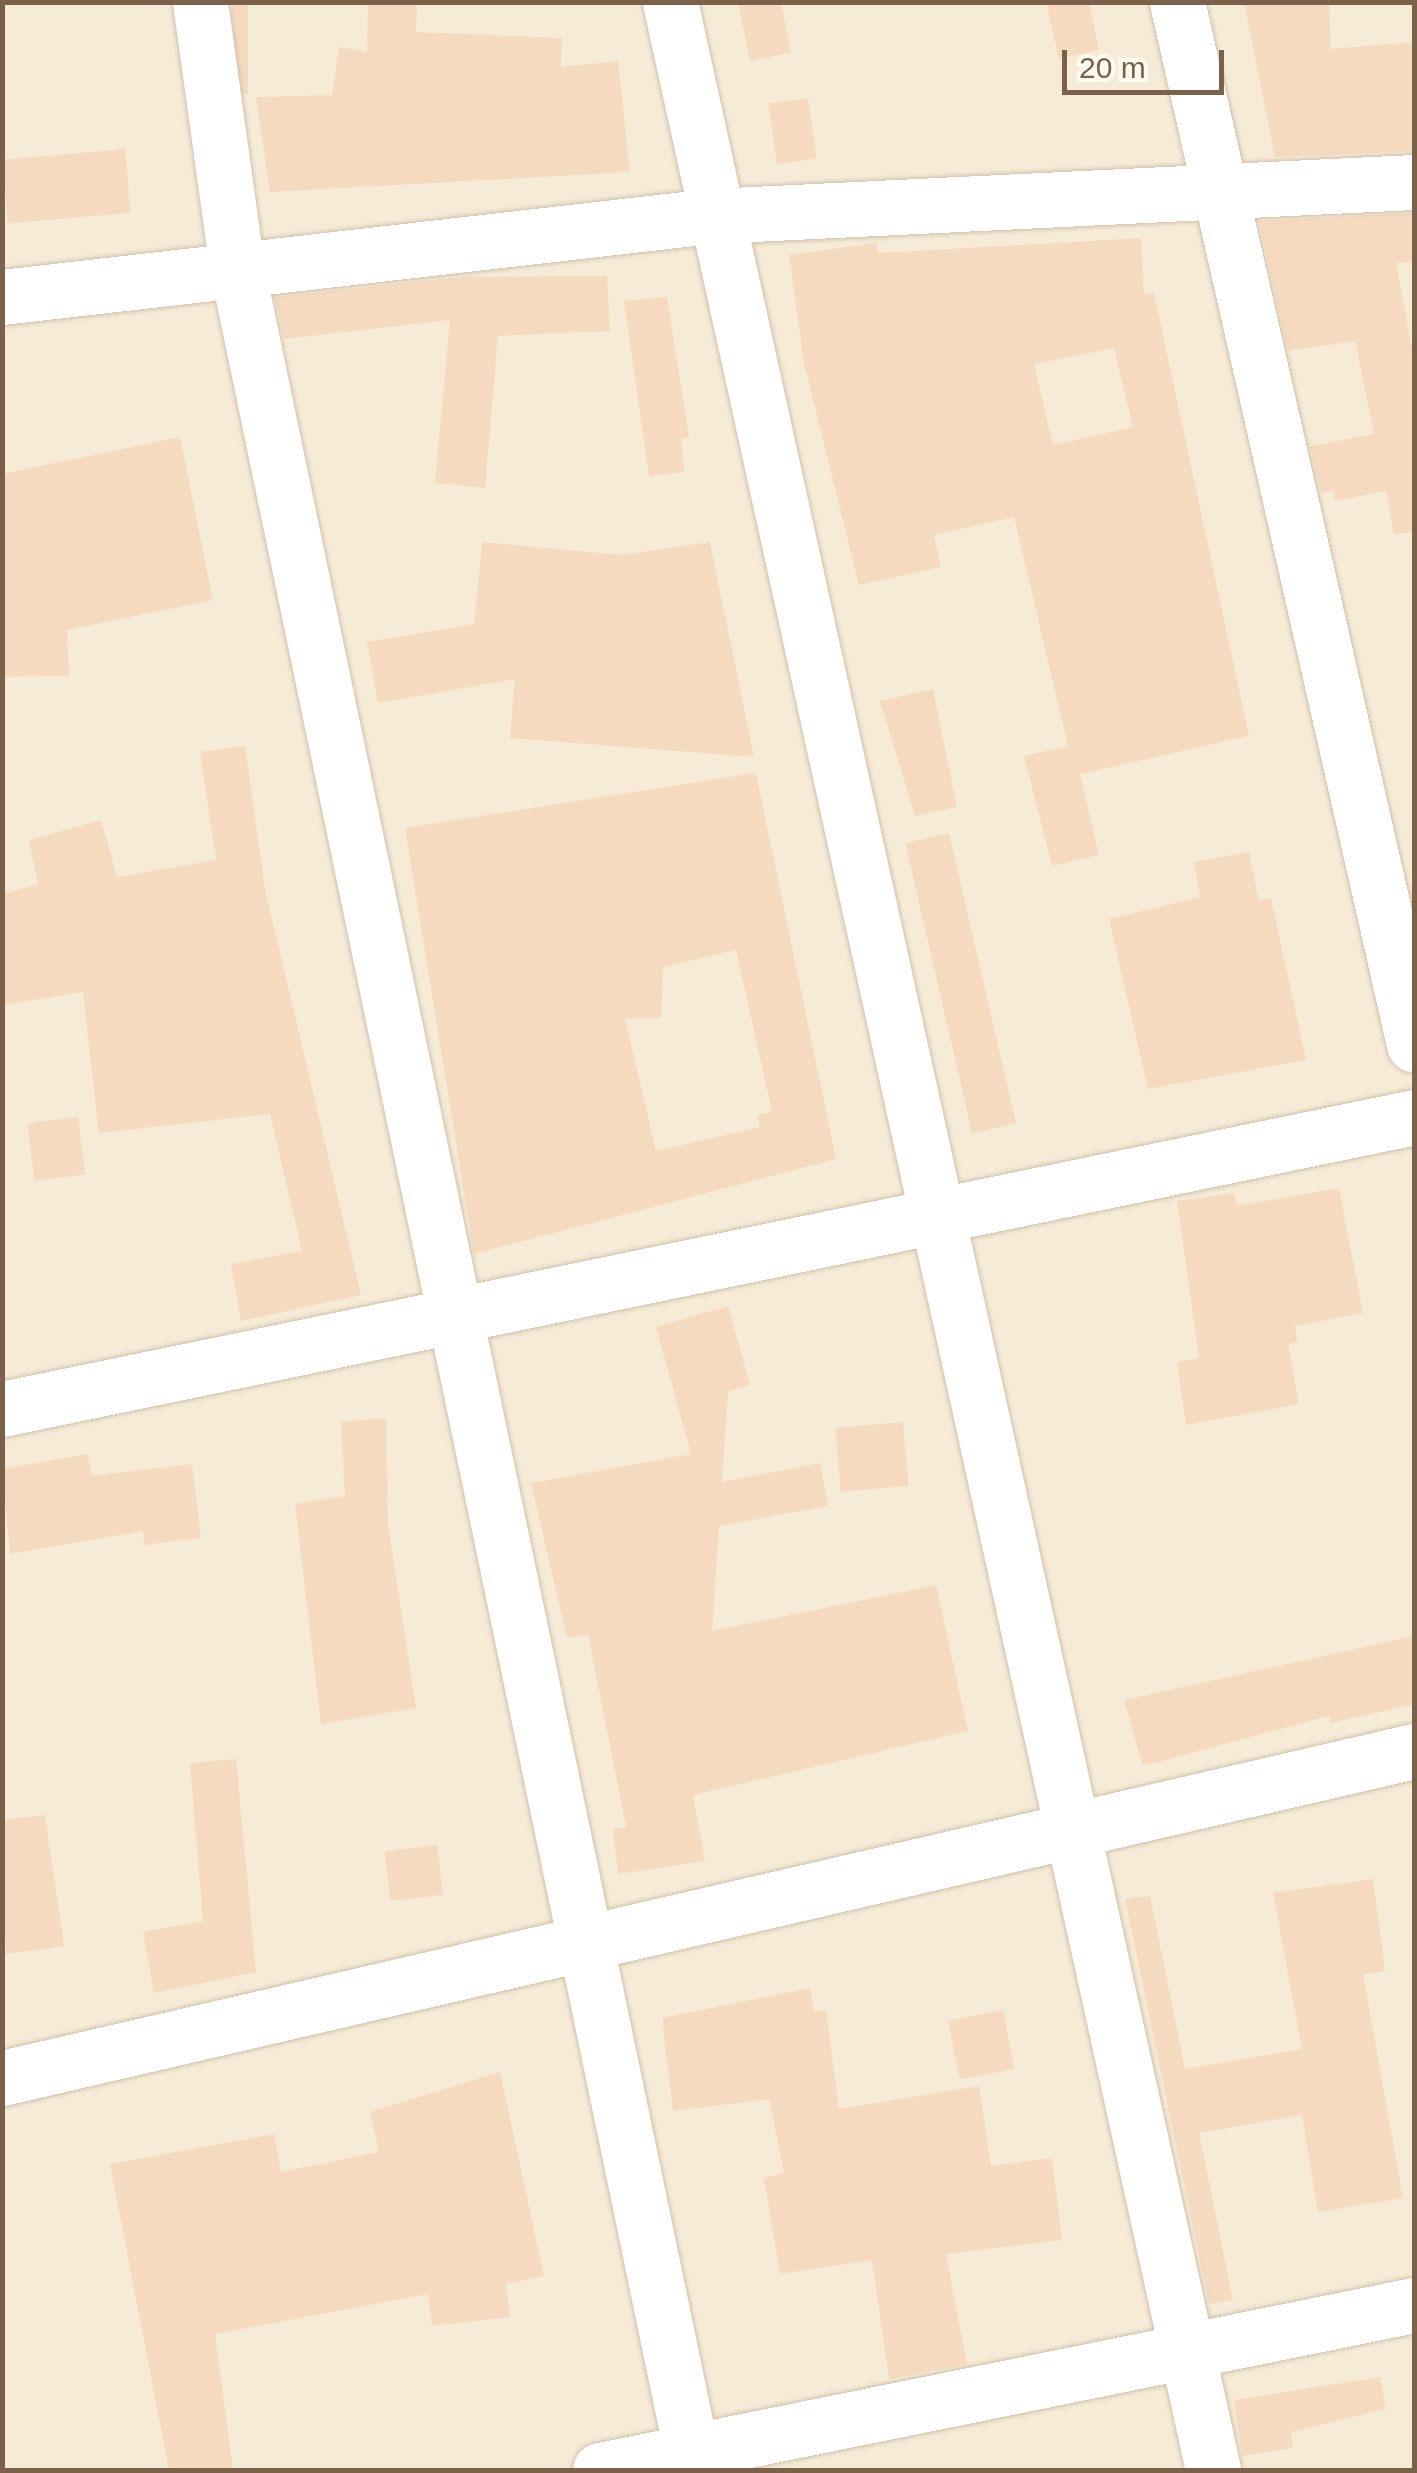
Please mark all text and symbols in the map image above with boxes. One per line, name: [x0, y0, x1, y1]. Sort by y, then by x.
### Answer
scale bar: [1067, 30, 1230, 92]
text: 20 m: [1079, 51, 1146, 84]

